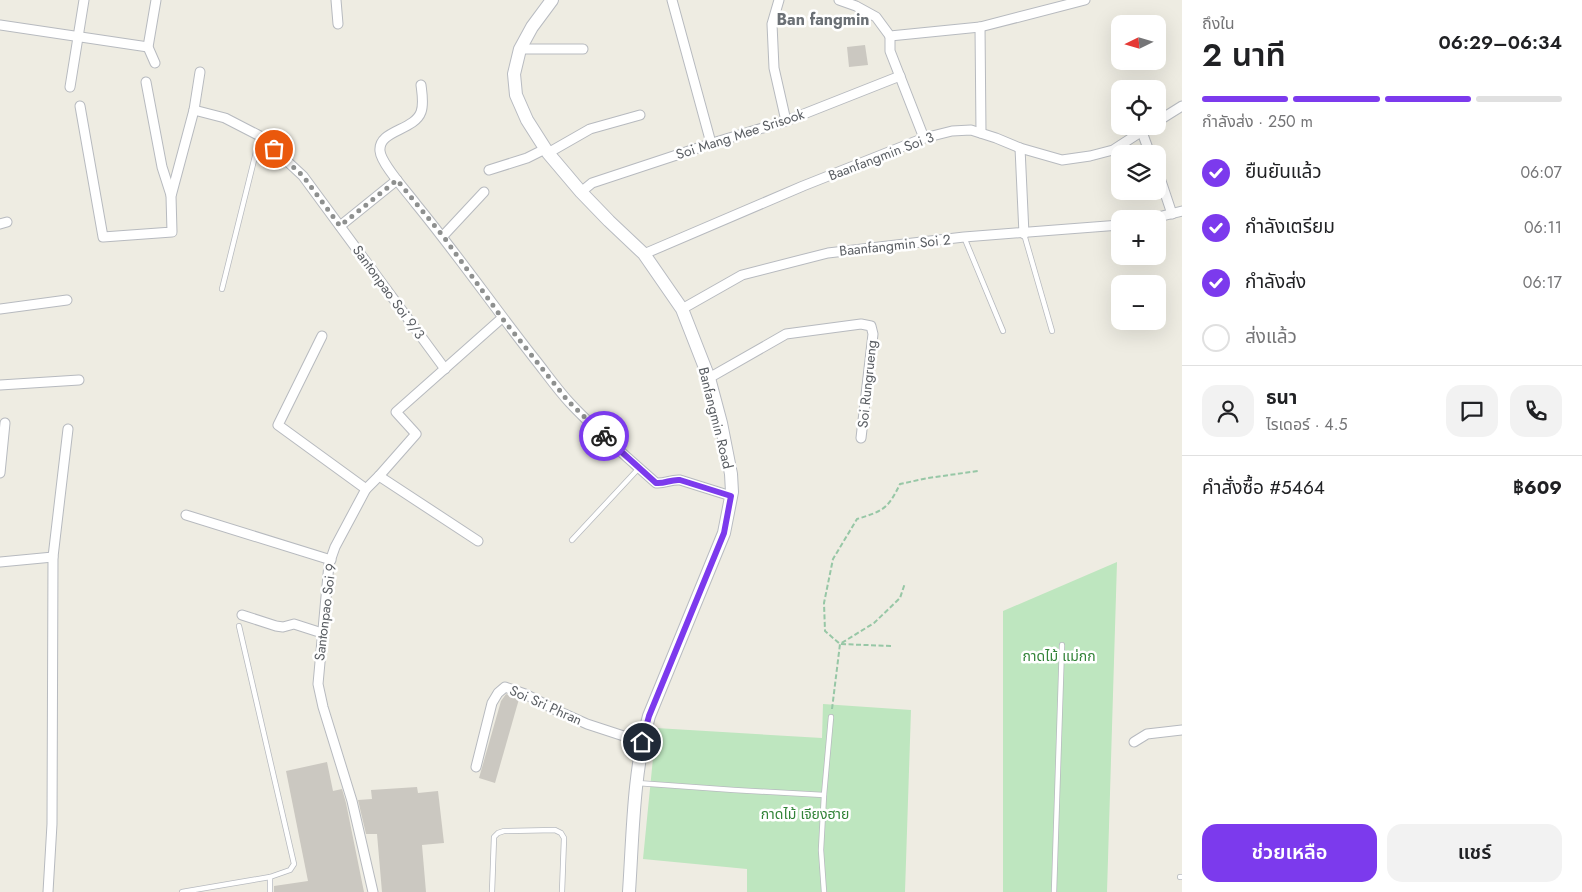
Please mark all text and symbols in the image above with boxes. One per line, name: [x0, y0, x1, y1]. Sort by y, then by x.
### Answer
district label: Ban fangmin: [776, 8, 870, 31]
text: ถึงใน: [1202, 12, 1235, 35]
north arrow: [1111, 15, 1166, 70]
map controls: [1111, 15, 1166, 330]
text: 06:29–06:34: [1439, 29, 1562, 56]
text: 2 นาที: [1202, 32, 1286, 78]
button: locate: [1111, 80, 1166, 135]
street label: Soi Mang Mee Srisook: [673, 104, 808, 164]
text: กำลังส่ง · 250 m: [1202, 110, 1313, 133]
street label: Baanfangmin Soi 3: [825, 127, 937, 185]
pin: [253, 128, 295, 170]
icon: bag: [260, 135, 288, 163]
button: layers: [1111, 145, 1166, 200]
text: ยืนยันแล้ว: [1245, 158, 1322, 185]
icon: check: [1202, 159, 1230, 187]
text: 06:07: [1520, 161, 1562, 184]
button: +: [1111, 210, 1166, 265]
text: กำลังเตรียม: [1245, 213, 1335, 240]
icon: check: [1202, 214, 1230, 242]
text: 06:11: [1524, 216, 1562, 239]
street label: Baanfangmin Soi 2: [838, 229, 952, 261]
street label: Santonpao Soi 9/3: [348, 241, 430, 343]
text: กำลังส่ง: [1245, 268, 1306, 295]
icon: check: [1202, 269, 1230, 297]
text: 06:17: [1523, 271, 1562, 294]
button: −: [1111, 275, 1166, 330]
text: ส่งแล้ว: [1245, 323, 1297, 350]
street label: Soi Rungrueng: [852, 339, 882, 429]
street label: Banfangmin Road: [694, 365, 738, 471]
text: ธนา: [1266, 384, 1297, 411]
button: person: [1202, 385, 1254, 437]
button: chat: [1446, 385, 1498, 437]
button: phone: [1510, 385, 1562, 437]
courier: [579, 411, 629, 461]
text: ไรเดอร์ · 4.5: [1266, 413, 1347, 436]
icon: bike: [590, 422, 618, 450]
text: คำสั่งซื้อ #5464: [1202, 474, 1325, 501]
text: ฿609: [1513, 474, 1562, 501]
street label: Santonpao Soi 9: [309, 562, 341, 662]
park label: กาดไม้ แม่กก: [1022, 646, 1096, 666]
street label: Soi Sri Phran: [507, 680, 585, 730]
pin: [621, 721, 663, 763]
icon: home: [628, 728, 656, 756]
park label: กาดไม้ เจียงฮาย: [761, 804, 849, 824]
button: ช่วยเหลือ: [1202, 824, 1377, 882]
button: แชร์: [1387, 824, 1562, 882]

